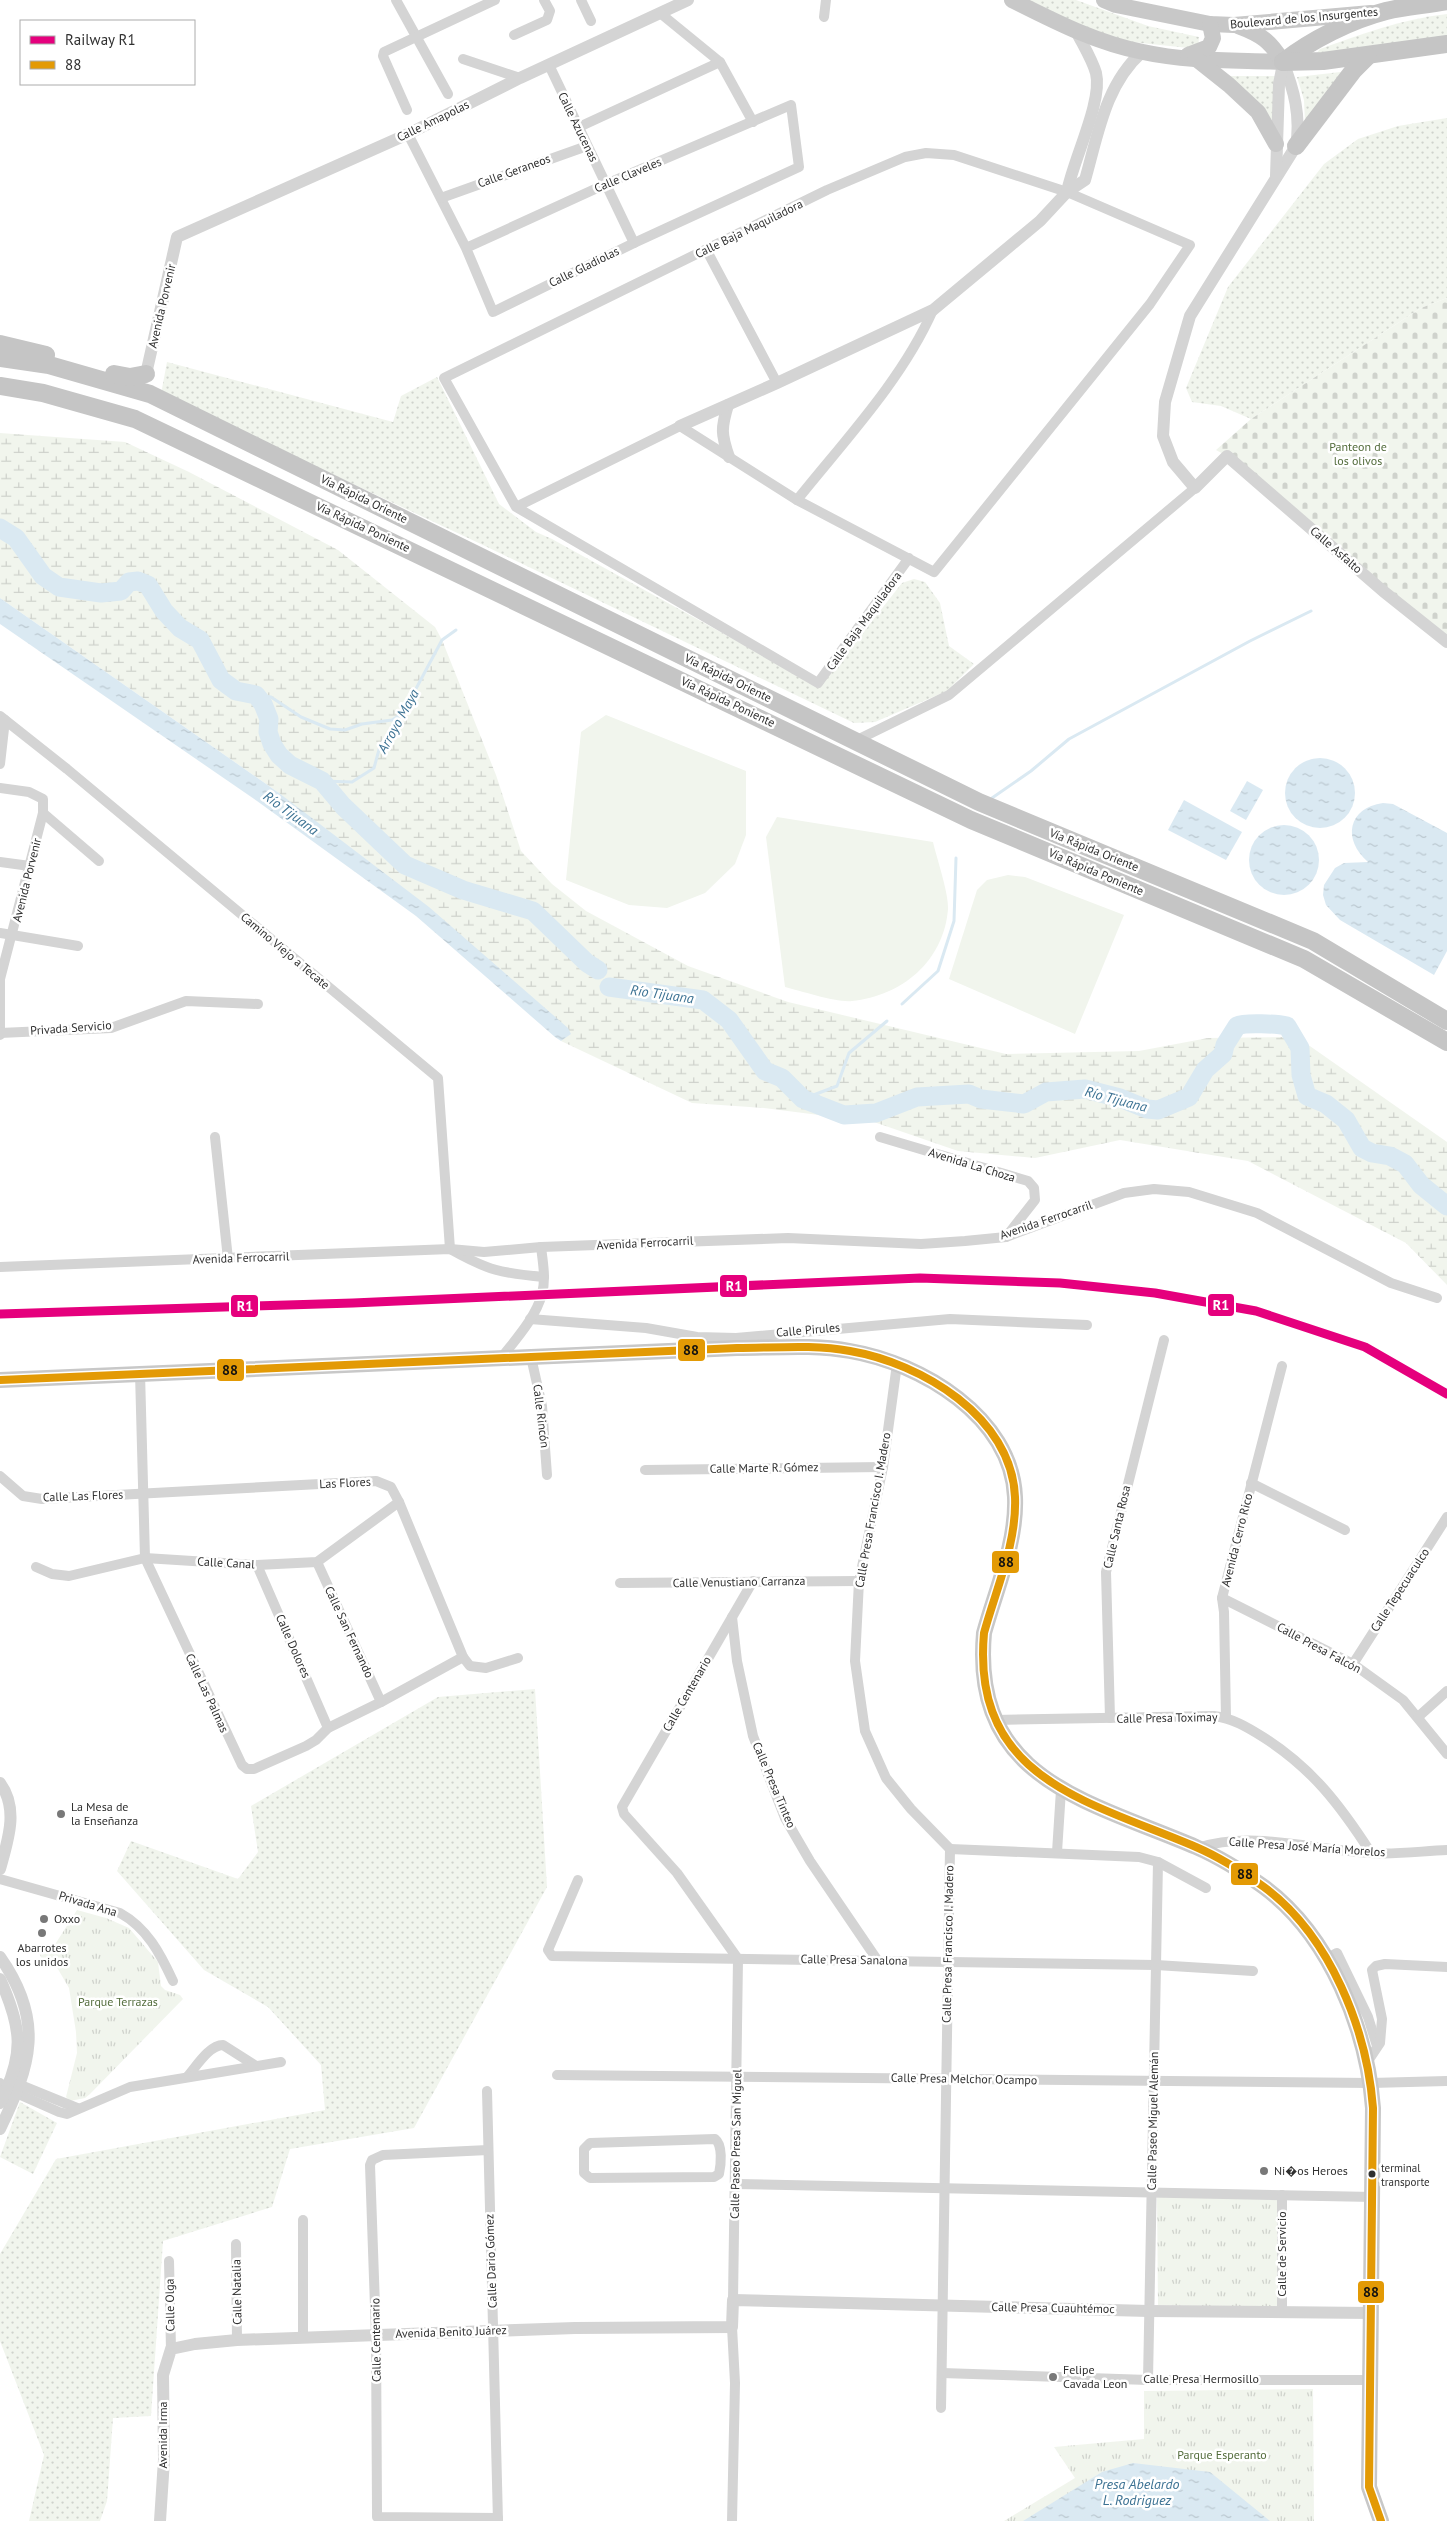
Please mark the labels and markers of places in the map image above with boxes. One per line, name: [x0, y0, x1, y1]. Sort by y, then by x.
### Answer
place label: La Mesa de la Enseñanza: [71, 1799, 138, 1828]
marker: La Mesa de la Enseñanza: [55, 1808, 67, 1820]
place label: Oxxo: [54, 1911, 80, 1926]
marker: Oxxo: [38, 1913, 50, 1925]
marker: Abarrotes los unidos: [36, 1927, 48, 1939]
place label: Abarrotes los unidos: [16, 1940, 68, 1969]
place label: terminal transporte: [1381, 2161, 1430, 2189]
place label: Ni�os Heroes: [1274, 2163, 1348, 2178]
marker: Ni�os Heroes: [1258, 2165, 1270, 2177]
marker: terminal transporte: [1367, 2169, 1377, 2179]
place label: Felipe Cavada Leon: [1063, 2362, 1127, 2391]
marker: Felipe Cavada Leon: [1047, 2371, 1059, 2383]

